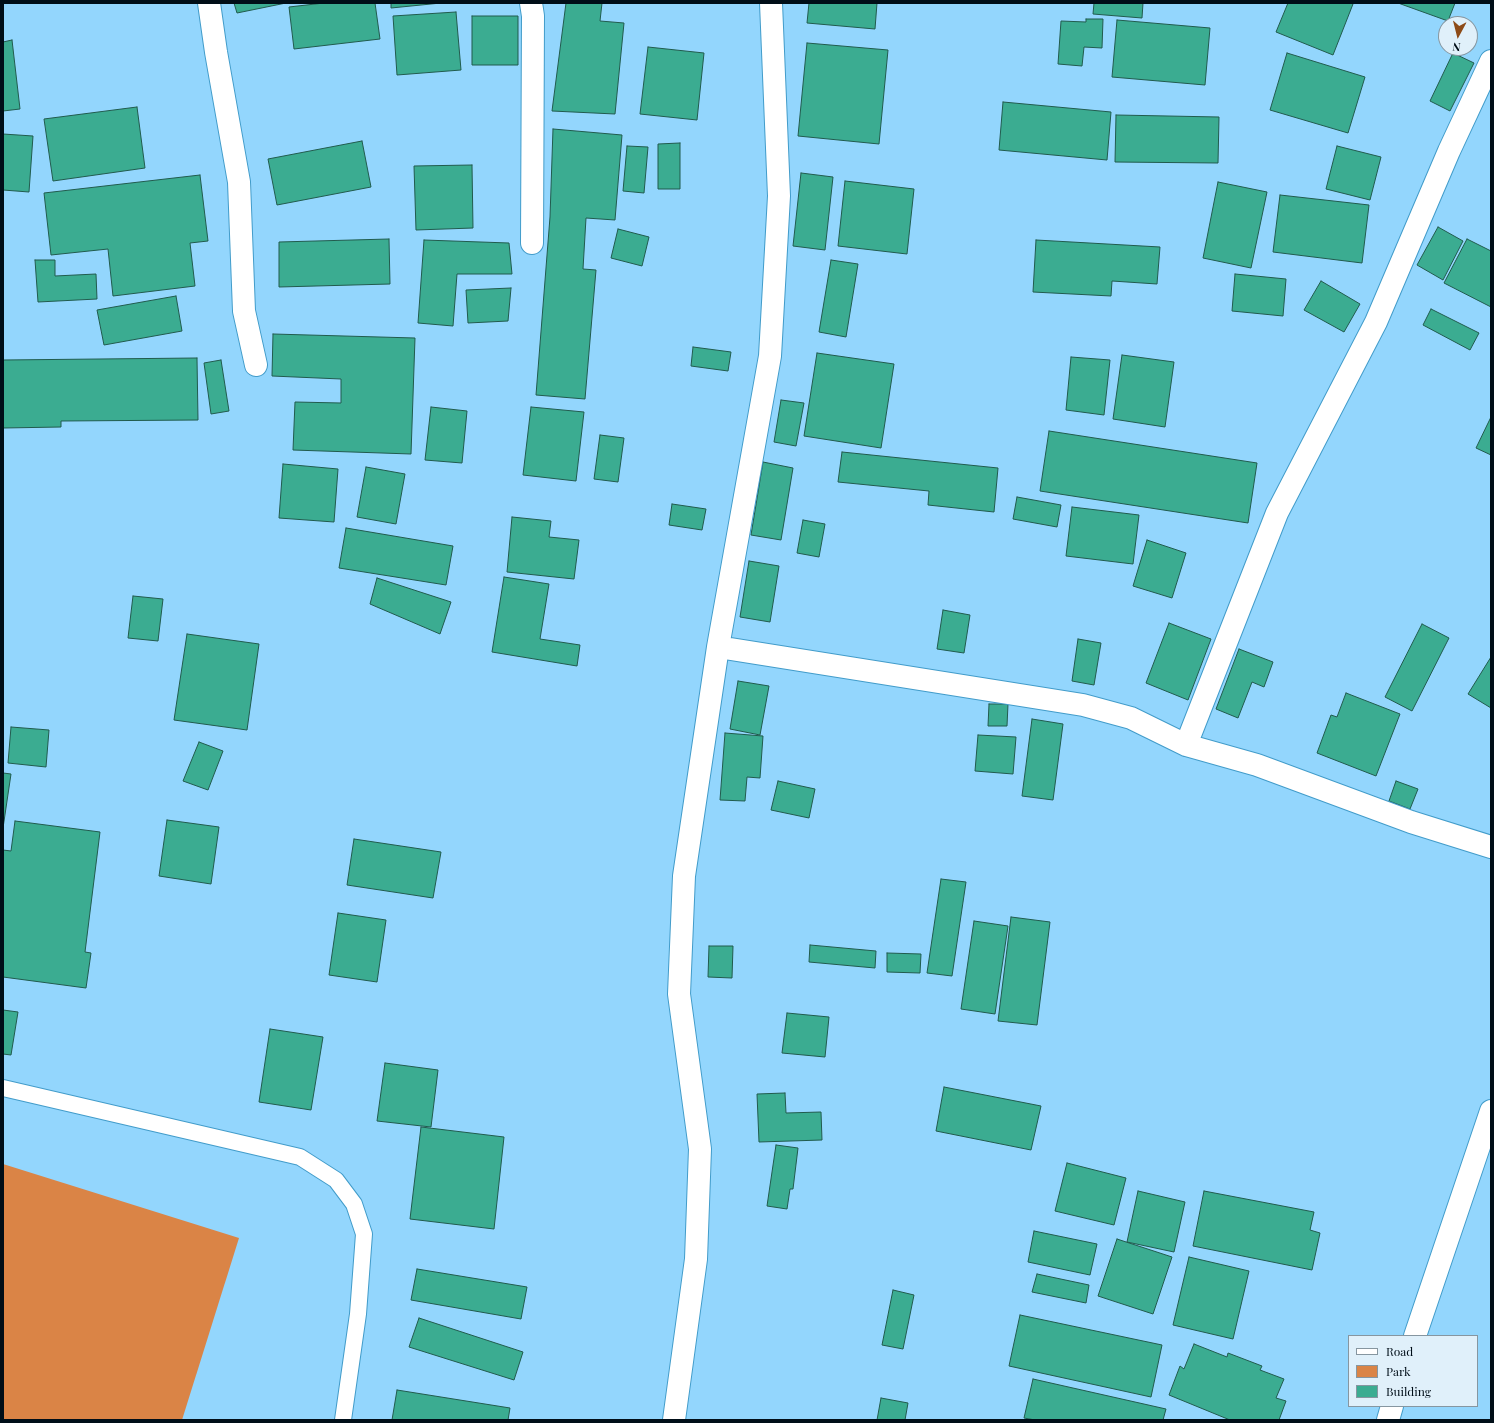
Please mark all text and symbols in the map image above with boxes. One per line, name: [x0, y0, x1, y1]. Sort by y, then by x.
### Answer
north arrow: [1438, 16, 1478, 56]
text: N: [1452, 39, 1461, 55]
legend: [1348, 1335, 1478, 1407]
text: Road: [1386, 1343, 1413, 1359]
text: Park: [1386, 1363, 1411, 1379]
text: Building: [1386, 1383, 1431, 1399]

